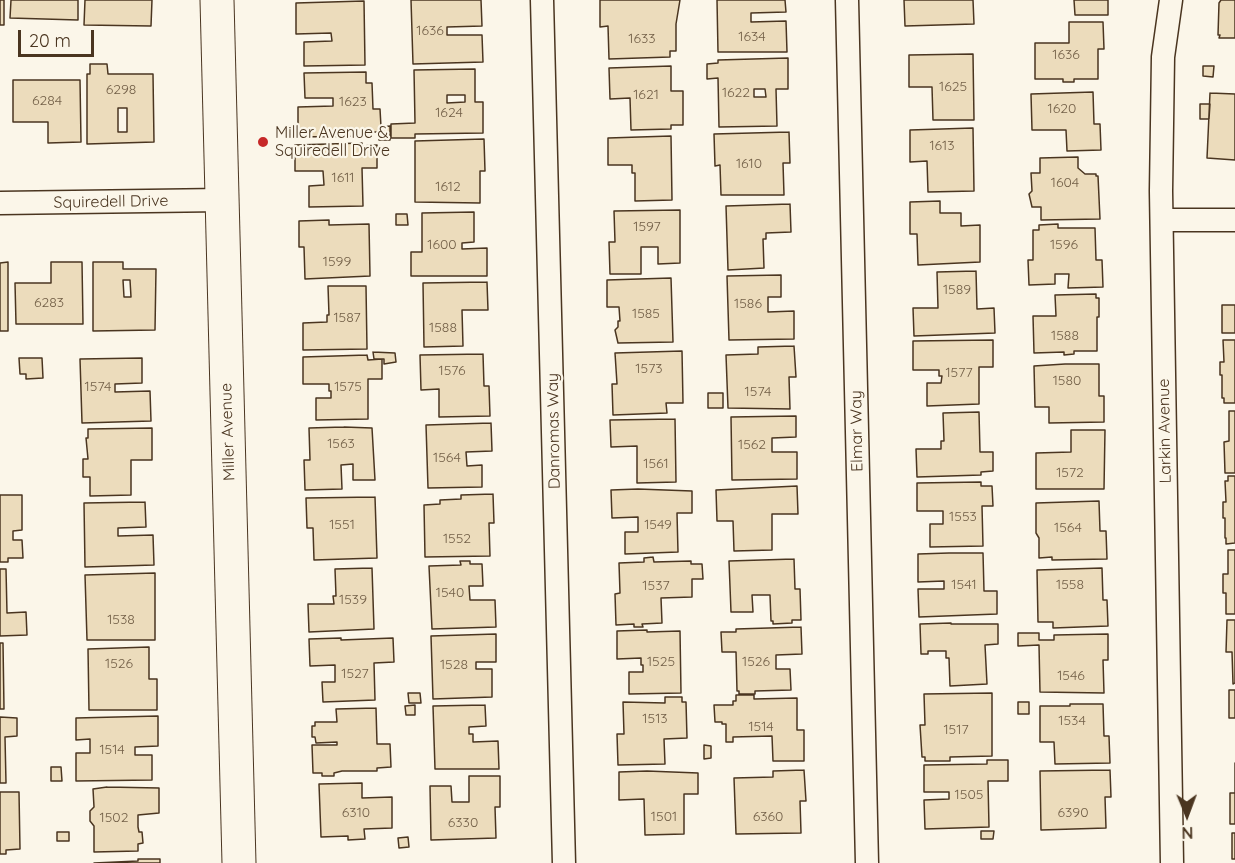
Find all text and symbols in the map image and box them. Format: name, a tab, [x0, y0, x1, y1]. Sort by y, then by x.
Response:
scale bar	[21, 18, 98, 56]
house number: 1636	[416, 23, 444, 39]
text: 20 m	[29, 29, 71, 52]
house number: 1634	[738, 29, 766, 45]
house number: 1633	[628, 31, 656, 47]
house number: 1636	[1052, 47, 1080, 63]
house number: 1625	[939, 79, 967, 95]
house number: 6298	[106, 82, 136, 98]
house number: 1622	[722, 85, 750, 101]
house number: 1621	[633, 87, 659, 103]
house number: 6284	[32, 93, 62, 109]
house number: 1623	[339, 94, 367, 110]
house number: 1620	[1048, 101, 1076, 117]
house number: 1624	[435, 105, 463, 121]
place label: Miller Avenue & Squiredell Drive	[275, 123, 390, 161]
marker: Miller Avenue & Squiredell Drive	[256, 135, 270, 149]
house number: 1613	[929, 138, 955, 154]
house number: 1610	[736, 156, 762, 172]
house number: 1611	[331, 170, 355, 186]
house number: 1604	[1051, 175, 1079, 191]
house number: 1612	[435, 179, 461, 195]
street label: Squiredell Drive	[53, 191, 169, 213]
house number: 1597	[633, 219, 661, 235]
house number: 1600	[427, 237, 457, 253]
house number: 1596	[1050, 237, 1078, 253]
house number: 1599	[323, 254, 351, 270]
house number: 1589	[943, 282, 971, 298]
house number: 6283	[34, 295, 64, 311]
house number: 1586	[734, 296, 762, 312]
house number: 1585	[632, 306, 660, 322]
house number: 1587	[333, 310, 361, 326]
house number: 1588	[429, 320, 457, 336]
house number: 1588	[1051, 328, 1079, 344]
house number: 1573	[635, 361, 663, 377]
house number: 1576	[438, 363, 466, 379]
house number: 1577	[945, 365, 973, 381]
street label: Danromas Way	[543, 373, 565, 489]
house number: 1580	[1053, 373, 1081, 389]
street label: Larkin Avenue	[1154, 378, 1176, 484]
house number: 1574	[85, 379, 111, 395]
house number: 1575	[334, 379, 362, 395]
street label: Miller Avenue	[217, 383, 239, 481]
house number: 1574	[745, 384, 771, 400]
street label: Elmar Way	[847, 390, 867, 472]
house number: 1563	[327, 436, 355, 452]
house number: 1562	[738, 437, 766, 453]
house number: 1564	[433, 450, 461, 466]
house number: 1561	[643, 456, 669, 472]
house number: 1572	[1056, 465, 1084, 481]
house number: 1553	[949, 509, 977, 525]
house number: 1551	[329, 517, 355, 533]
house number: 1549	[644, 517, 672, 533]
house number: 1564	[1054, 520, 1082, 536]
house number: 1552	[443, 531, 471, 547]
house number: 1541	[951, 577, 977, 593]
house number: 1558	[1056, 577, 1084, 593]
house number: 1537	[642, 578, 670, 594]
house number: 1540	[436, 585, 464, 601]
house number: 1539	[339, 592, 367, 608]
house number: 1538	[107, 612, 135, 628]
house number: 1525	[647, 654, 675, 670]
house number: 1526	[742, 654, 770, 670]
house number: 1526	[105, 656, 133, 672]
house number: 1528	[440, 657, 468, 673]
house number: 1527	[341, 666, 369, 682]
house number: 1546	[1057, 668, 1085, 684]
house number: 1513	[642, 711, 668, 727]
house number: 1534	[1058, 713, 1086, 729]
house number: 1514	[748, 719, 774, 735]
house number: 1517	[943, 722, 969, 738]
house number: 1514	[99, 742, 125, 758]
north arrow	[1157, 785, 1217, 845]
house number: 1505	[955, 787, 983, 803]
house number: 6310	[342, 805, 370, 821]
house number: 6390	[1057, 805, 1089, 821]
house number: 1501	[651, 809, 677, 825]
house number: 6360	[753, 809, 783, 825]
house number: 1502	[100, 810, 128, 826]
house number: 6330	[448, 815, 478, 831]
text: N	[1181, 823, 1193, 843]

